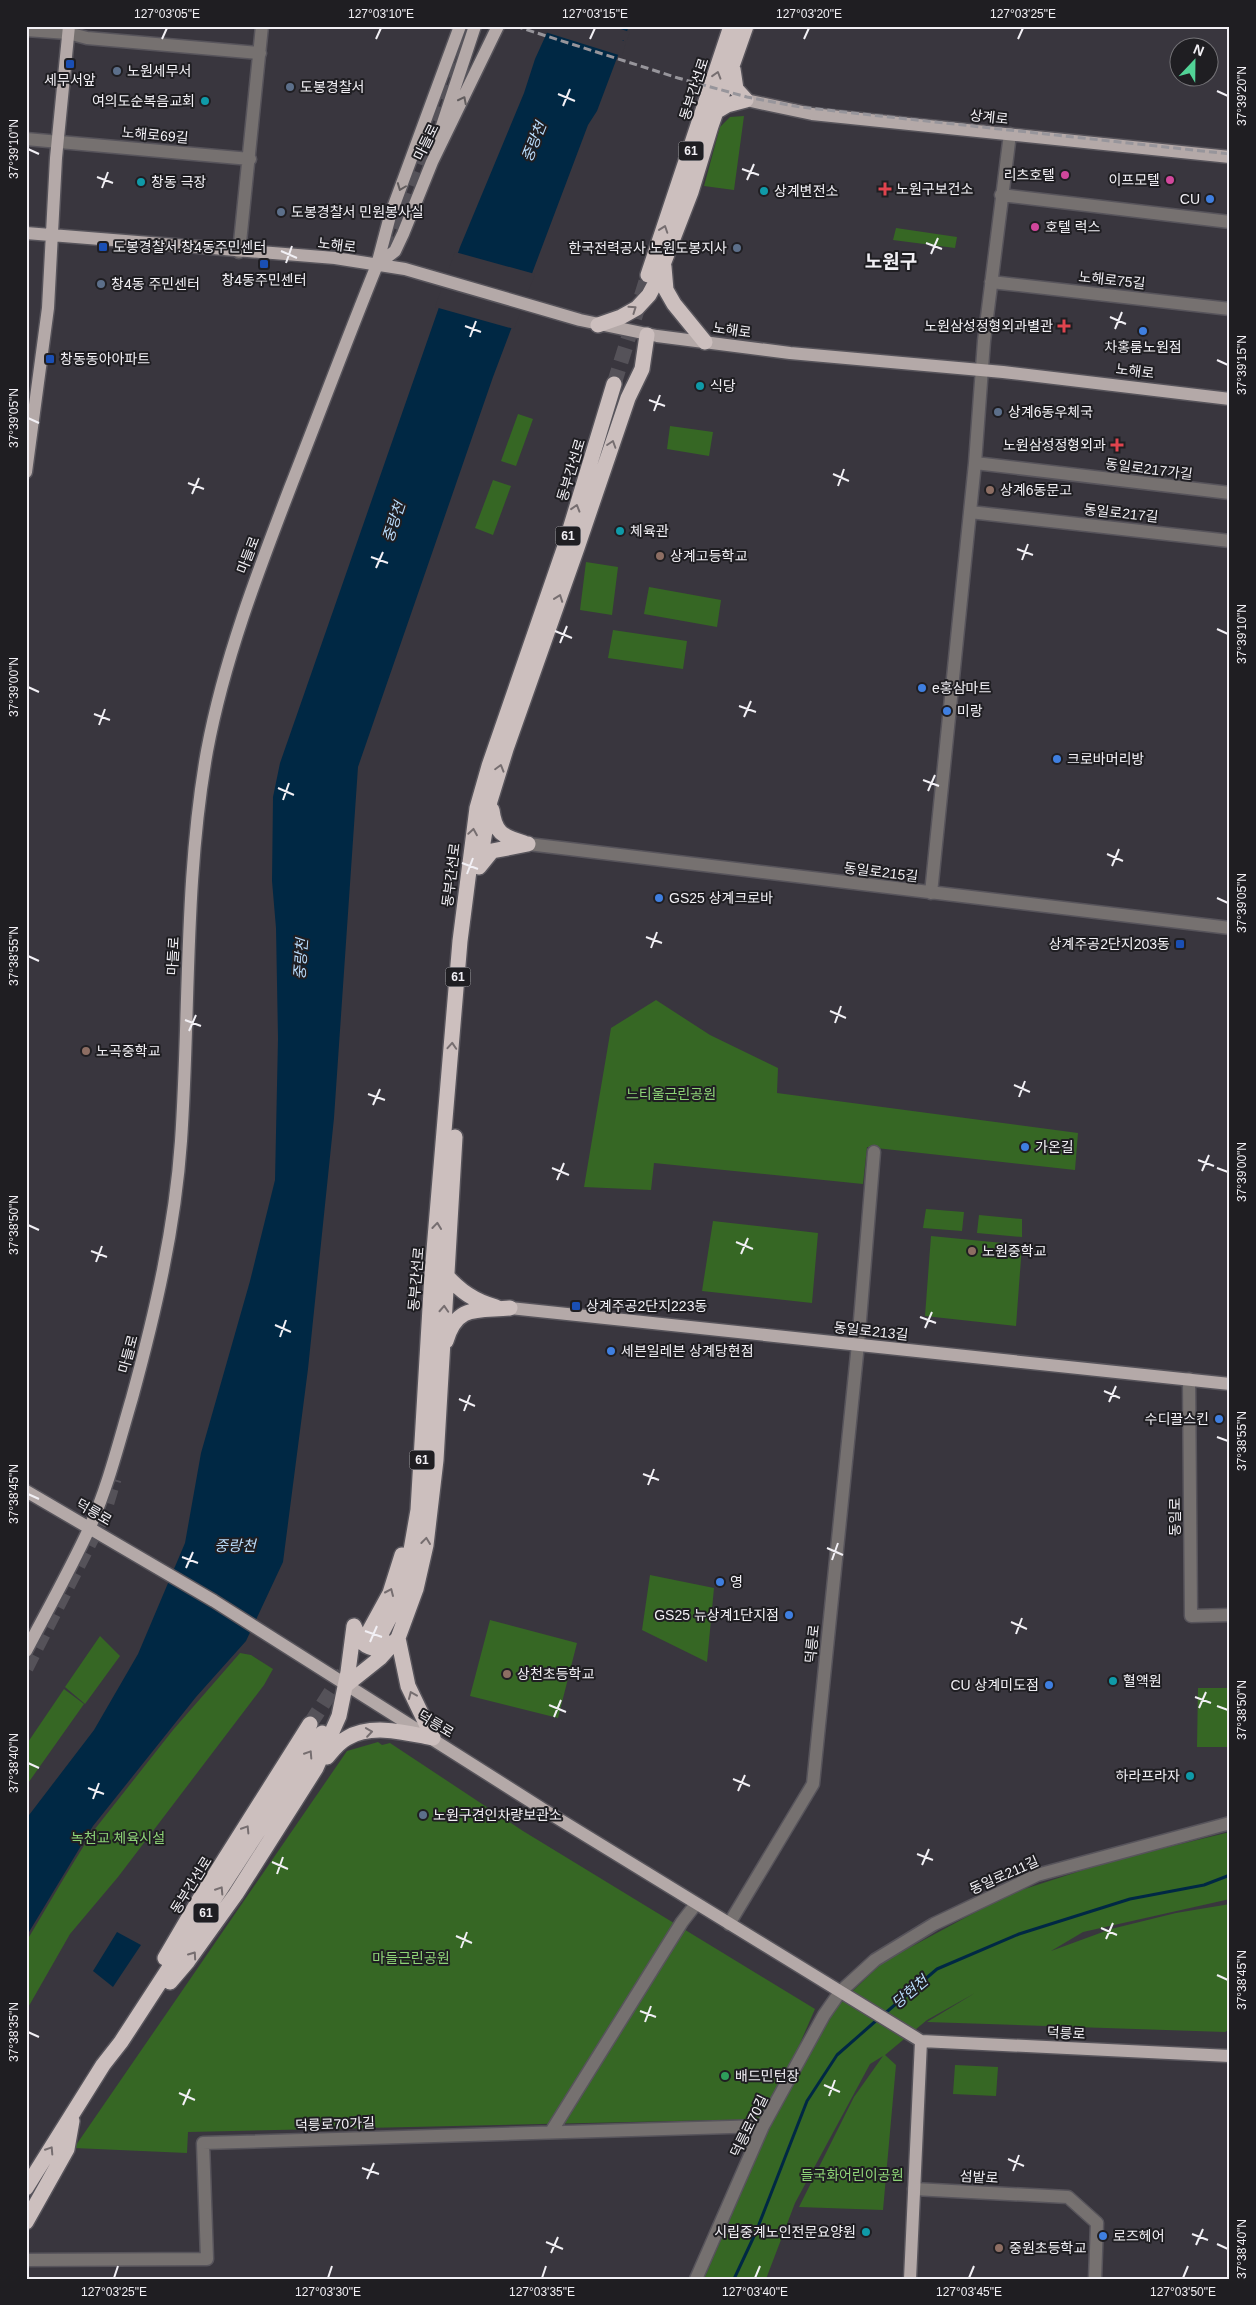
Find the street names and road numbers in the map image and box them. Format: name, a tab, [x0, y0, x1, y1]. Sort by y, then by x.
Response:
street label: 동부간선로	[676, 56, 712, 122]
street label: 상계로	[969, 107, 1009, 127]
street label: 마들로	[410, 121, 442, 163]
street label: 노해로69길	[121, 124, 189, 146]
road number: 61	[678, 142, 704, 160]
street label: 노해로	[317, 235, 357, 255]
street label: 노해로75길	[1078, 269, 1146, 291]
street label: 노해로	[712, 319, 752, 341]
street label: 노해로	[1115, 361, 1155, 381]
street label: 동부간선로	[554, 437, 588, 503]
street label: 동일로217가길	[1104, 456, 1194, 482]
street label: 동일로217길	[1083, 501, 1159, 525]
road number: 61	[556, 526, 580, 546]
street label: 마들로	[234, 534, 262, 576]
street label: 동부간선로	[439, 842, 463, 908]
street label: 동일로215길	[843, 859, 919, 885]
street label: 마들로	[164, 936, 182, 976]
road number: 61	[446, 968, 470, 986]
street label: 동부간선로	[405, 1246, 427, 1312]
street label: 동일로213길	[833, 1319, 909, 1343]
street label: 마들로	[115, 1333, 141, 1375]
road number: 61	[410, 1450, 434, 1470]
street label: 덕릉로	[73, 1495, 115, 1529]
street label: 동일로	[1167, 1498, 1183, 1536]
street label: 덕릉로	[802, 1624, 822, 1664]
street label: 덕릉로	[415, 1707, 457, 1741]
street label: 동부간선로	[167, 1853, 215, 1917]
street label: 동일로211길	[967, 1853, 1041, 1897]
road number: 61	[194, 1904, 218, 1922]
street label: 덕릉로	[1046, 2024, 1086, 2042]
street label: 덕릉로70길	[727, 2092, 771, 2160]
street label: 덕릉로70가길	[295, 2115, 375, 2133]
street label: 섬밭로	[959, 2168, 999, 2186]

